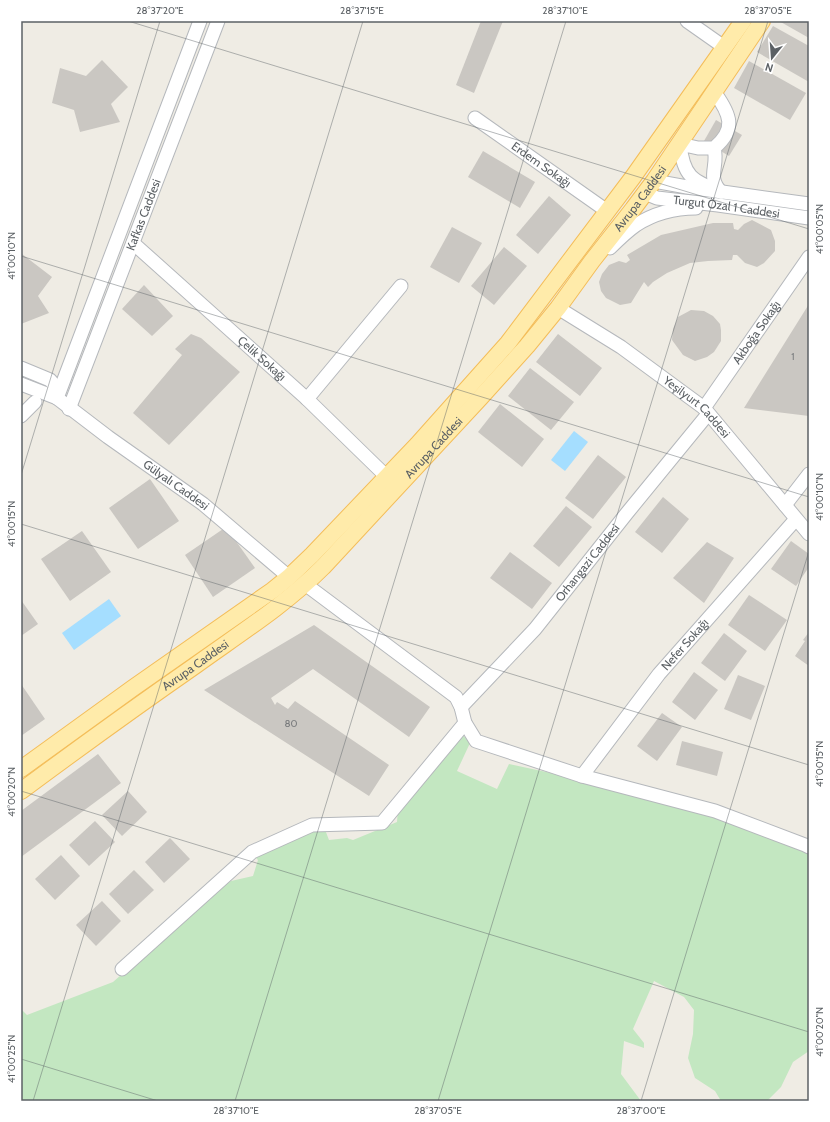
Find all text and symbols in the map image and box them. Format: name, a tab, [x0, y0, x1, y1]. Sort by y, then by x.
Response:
text: 28°37'20"E	[136, 4, 184, 17]
text: 28°37'15"E	[340, 4, 384, 17]
text: 28°37'10"E	[542, 4, 588, 17]
text: 28°37'05"E	[744, 4, 792, 17]
north arrow	[752, 38, 792, 78]
text: N	[763, 60, 775, 75]
street label: Erdem Sokağı	[509, 138, 574, 190]
street label: Avrupa Caddesi	[610, 163, 669, 234]
street label: Kafkas Caddesi	[123, 177, 164, 253]
street label: Turgut Özal 1 Caddesi	[672, 192, 781, 221]
text: 41°00'05"N	[813, 204, 826, 254]
text: 41°00'10"N	[5, 232, 18, 280]
street label: Akboğa Sokağı	[729, 298, 783, 367]
street label: Çelik Sokağı	[235, 332, 290, 384]
house number: 1	[791, 350, 795, 363]
street label: Yeşilyurt Caddesi	[660, 372, 734, 441]
street label: Avrupa Caddesi	[401, 414, 466, 481]
street label: Gülyalı Caddesi	[140, 456, 212, 513]
text: 41°00'10"N	[813, 473, 826, 521]
text: 41°00'15"N	[5, 501, 18, 547]
street label: Orhangazi Caddesi	[552, 521, 622, 604]
street label: Nefer Sokağı	[658, 615, 711, 673]
street label: Avrupa Caddesi	[159, 636, 231, 694]
house number: 80	[284, 717, 298, 730]
text: 41°00'15"N	[813, 741, 826, 787]
text: 41°00'20"N	[5, 767, 18, 817]
text: 41°00'20"N	[813, 1007, 826, 1057]
text: 41°00'25"N	[5, 1035, 18, 1083]
text: 28°37'10"E	[213, 1104, 259, 1117]
text: 28°37'05"E	[414, 1104, 462, 1117]
text: 28°37'00"E	[616, 1104, 666, 1117]

